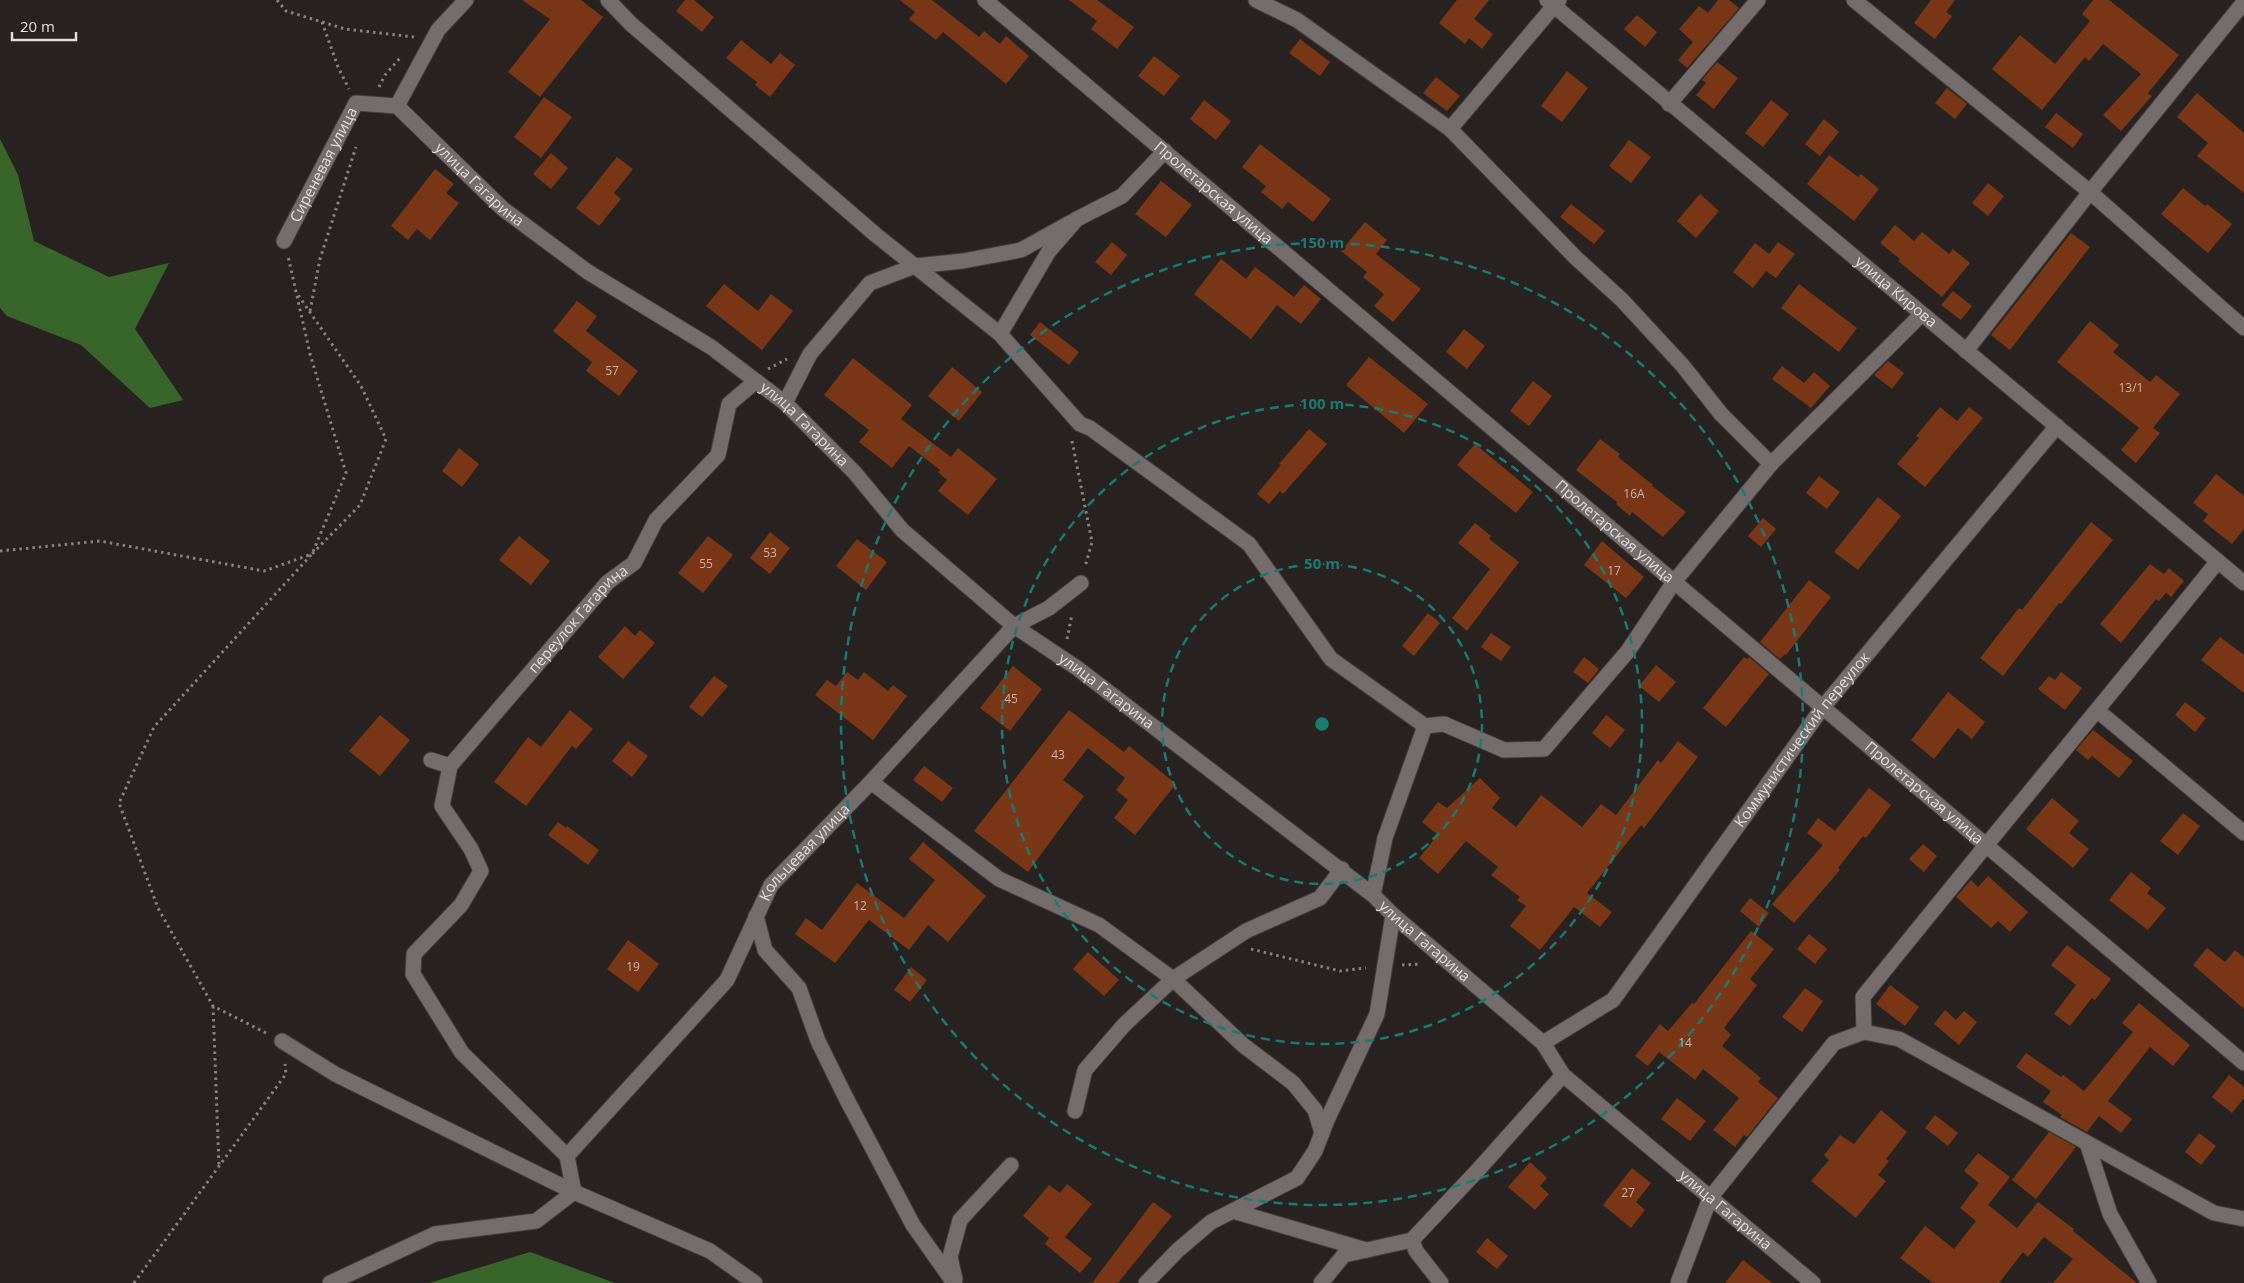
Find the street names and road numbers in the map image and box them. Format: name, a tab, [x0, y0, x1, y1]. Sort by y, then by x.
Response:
street label: Сиреневая улица	[285, 103, 361, 225]
street label: Пролетарская улица	[1150, 136, 1278, 248]
street label: улица Гагарина	[431, 138, 529, 230]
street label: улица Кирова	[1851, 251, 1942, 331]
street label: улица Гагарина	[757, 377, 854, 470]
street label: Пролетарская улица	[1552, 475, 1679, 587]
street label: переулок Гагарина	[523, 560, 631, 677]
street label: Коммунистический переулок	[1729, 647, 1874, 831]
street label: улица Гагарина	[1055, 648, 1159, 733]
street label: Пролетарская улица	[1861, 736, 1988, 848]
street label: Кольцевая улица	[754, 799, 854, 904]
street label: улица Гагарина	[1375, 896, 1475, 986]
street label: улица Гагарина	[1675, 1165, 1777, 1254]

